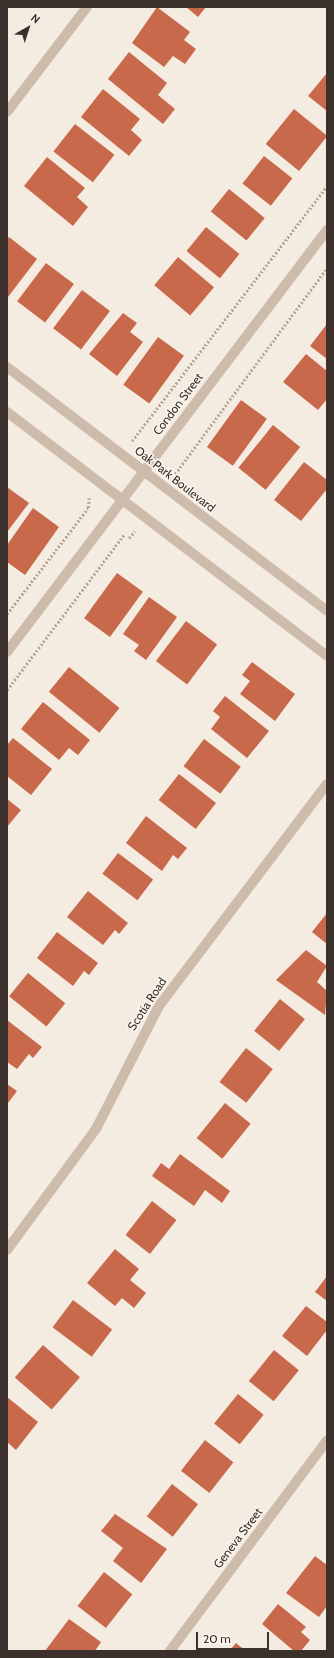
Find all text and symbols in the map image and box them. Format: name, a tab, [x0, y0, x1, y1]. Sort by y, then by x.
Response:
north arrow	[8, 8, 48, 48]
text: N	[28, 11, 43, 27]
street label: Condon Street	[150, 370, 206, 438]
street label: Oak Park Boulevard	[132, 443, 218, 515]
street label: Scotia Road	[125, 975, 169, 1033]
street label: Geneva Street	[211, 1505, 265, 1571]
scale bar	[198, 1624, 271, 1650]
text: 20 m	[203, 1631, 231, 1646]

